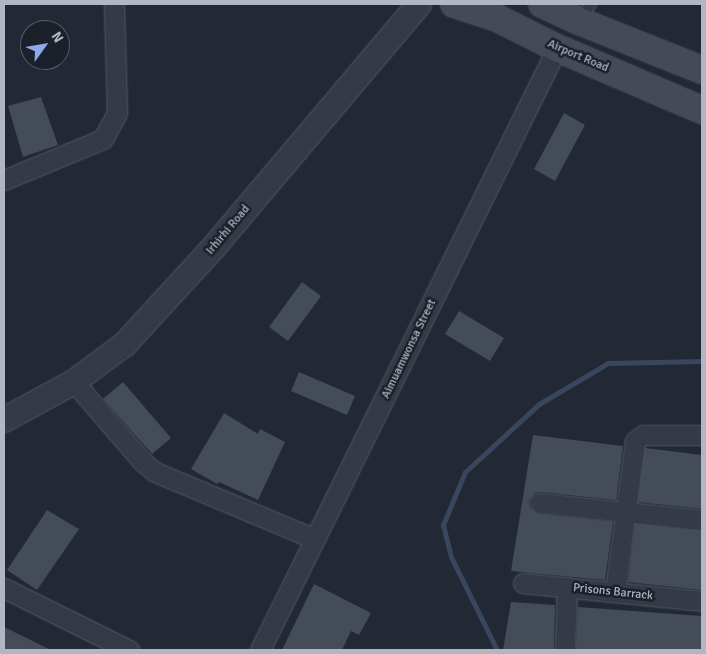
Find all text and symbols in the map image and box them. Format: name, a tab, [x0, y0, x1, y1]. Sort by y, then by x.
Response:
north arrow	[20, 20, 70, 70]
text: N	[48, 29, 67, 46]
street label: Airport Road	[545, 37, 611, 75]
street label: Irhirhi Road	[203, 202, 253, 258]
street label: Aimuamwonsa Street	[379, 297, 439, 401]
street label: Prisons Barrack	[572, 581, 654, 603]

